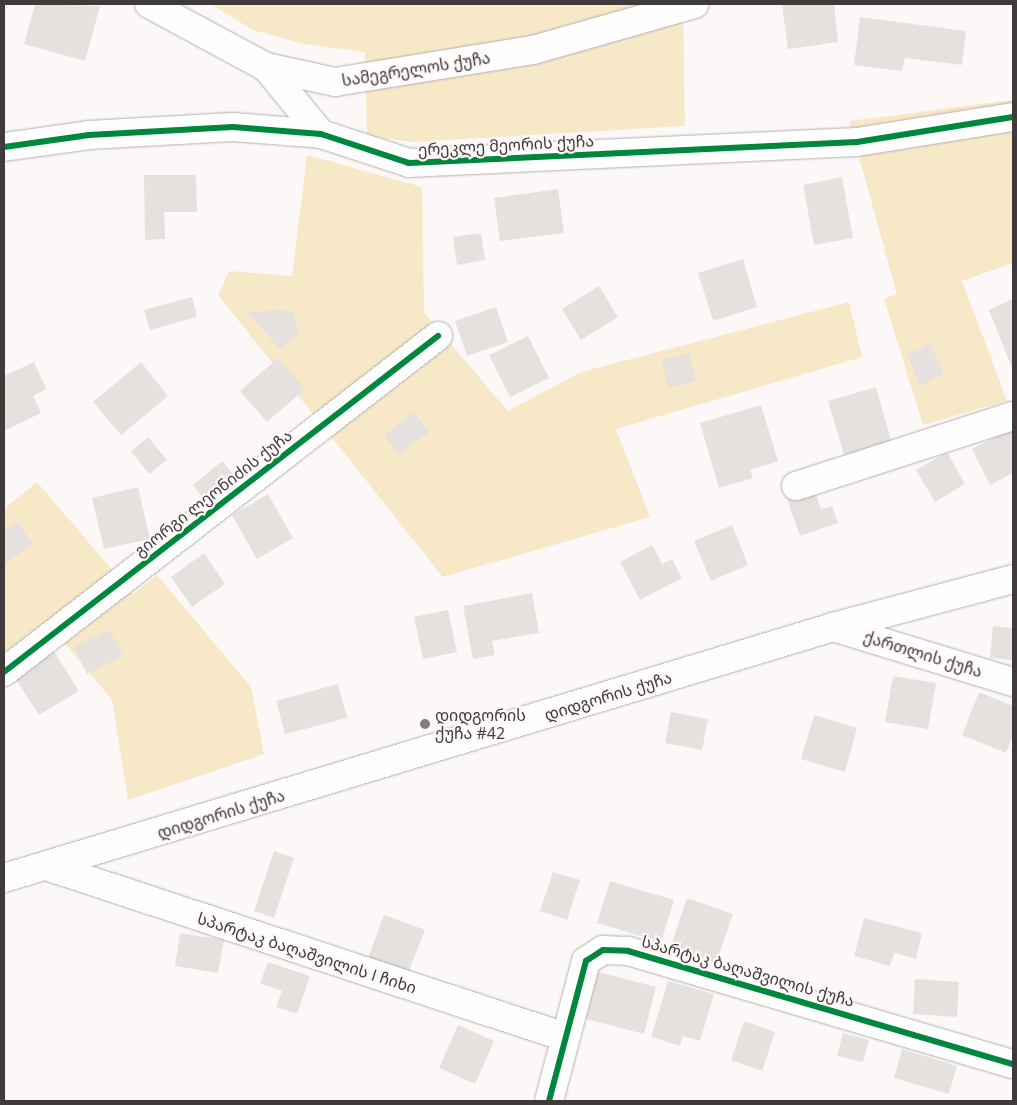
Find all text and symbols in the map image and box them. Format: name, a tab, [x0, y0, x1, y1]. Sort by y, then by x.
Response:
street label: სამეგრელოს ქუჩა	[340, 48, 492, 90]
street label: ერეკლე მეორის ქუჩა	[418, 131, 594, 159]
street label: გიორგი ლეონიძის ქუჩა	[130, 425, 296, 561]
street label: ქართლის ქუჩა	[861, 627, 985, 681]
street label: დიდგორის ქუჩა	[542, 667, 674, 725]
place label: დიდგორის ქუჩა #42	[435, 705, 526, 743]
marker: დიდგორის ქუჩა #42	[419, 718, 431, 730]
street label: დიდგორის ქუჩა	[155, 785, 287, 843]
street label: სპარტაკ ბაღაშვილის I ჩიხი	[195, 908, 419, 998]
street label: სპარტაკ ბაღაშვილის ქუჩა	[639, 931, 857, 1011]

